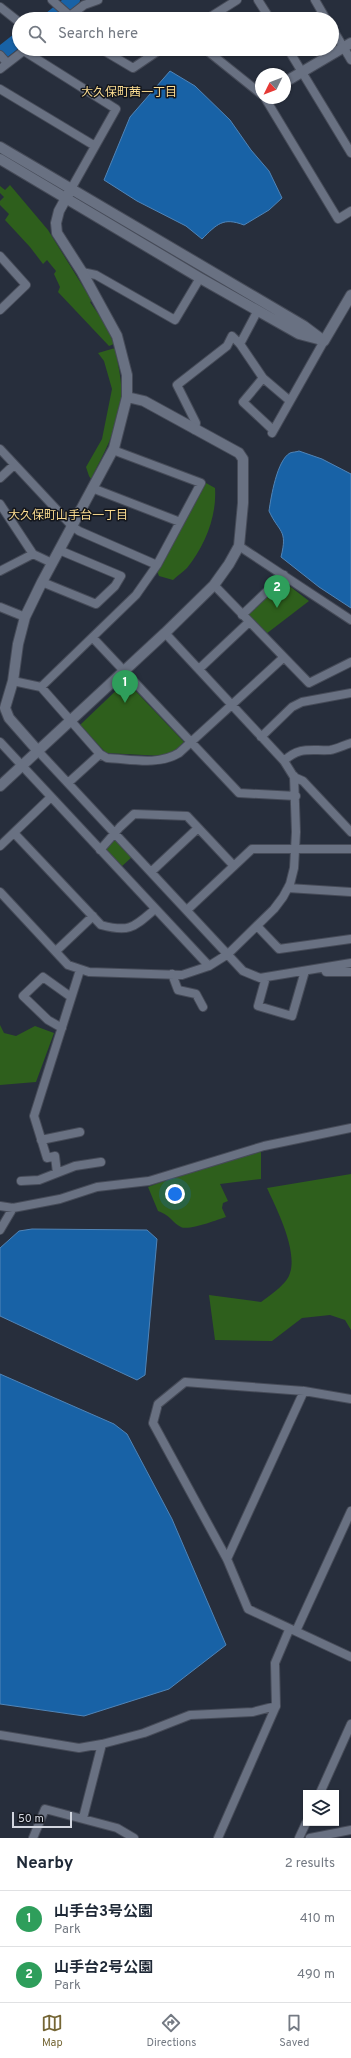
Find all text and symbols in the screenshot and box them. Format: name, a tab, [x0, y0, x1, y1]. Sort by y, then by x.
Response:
search box	[12, 12, 339, 56]
icon: search	[26, 23, 48, 45]
text: Search here	[58, 25, 138, 44]
north arrow	[255, 68, 291, 104]
district label: 大久保町茜一丁目	[81, 85, 177, 101]
district label: 大久保町山手台一丁目	[8, 508, 128, 524]
pin: 2	[264, 575, 290, 608]
pin: 1	[112, 670, 138, 703]
your location	[165, 1184, 185, 1204]
map controls	[303, 1790, 339, 1826]
button: layers	[303, 1790, 339, 1826]
scale bar	[12, 1810, 72, 1829]
text: 50 m	[18, 1812, 44, 1826]
text: Nearby	[16, 1853, 73, 1875]
text: 2 results	[285, 1856, 335, 1872]
text: 山手台3号公園	[54, 1903, 153, 1922]
text: 1	[26, 1911, 32, 1927]
text: 410 m	[300, 1911, 335, 1927]
text: Park	[54, 1922, 81, 1938]
text: 山手台2号公園	[54, 1959, 153, 1978]
text: 2	[25, 1967, 33, 1983]
text: 490 m	[297, 1967, 335, 1983]
text: Park	[54, 1978, 81, 1994]
tab: Map	[41, 2012, 63, 2050]
tab: Directions	[146, 2012, 196, 2050]
tab: Saved	[279, 2012, 310, 2050]

